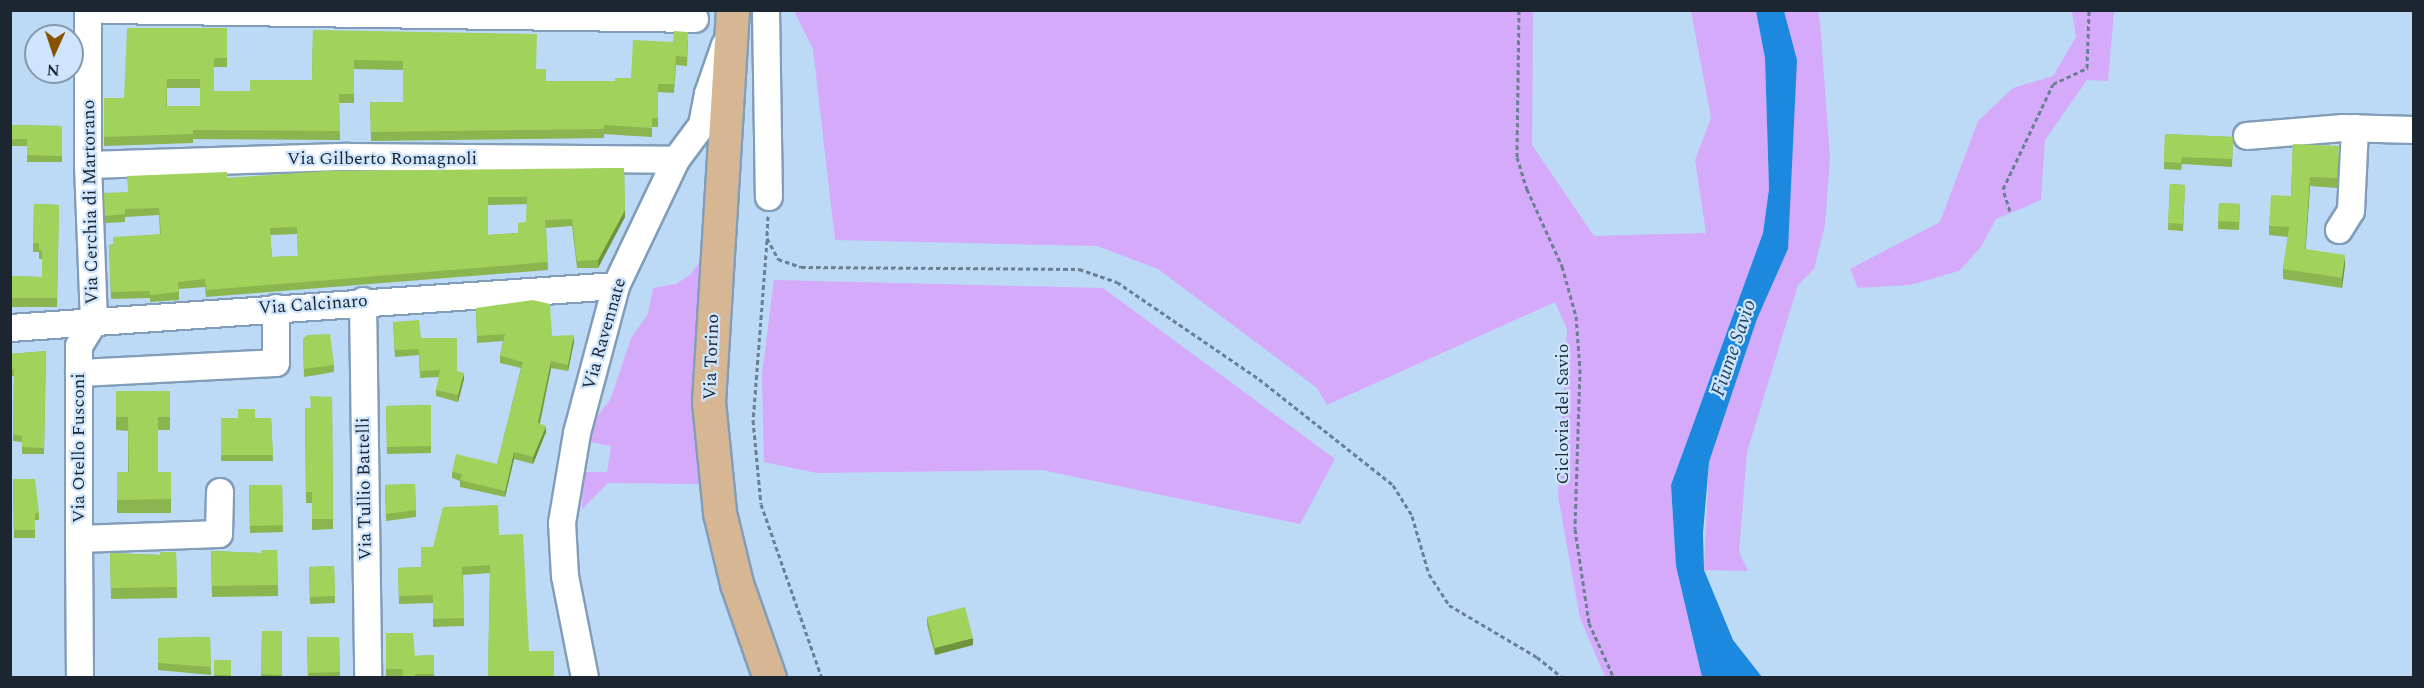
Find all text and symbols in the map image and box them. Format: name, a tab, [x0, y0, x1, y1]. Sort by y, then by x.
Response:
north arrow	[24, 24, 84, 84]
text: N	[46, 58, 60, 82]
street label: Via Cerchia di Martorano	[78, 99, 104, 305]
street label: Via Gilberto Romagnoli	[287, 148, 477, 170]
street label: Via Ravennate	[579, 276, 631, 392]
street label: Via Calcinaro	[258, 290, 368, 320]
water label: Fiume Savio	[1706, 296, 1762, 400]
street label: Via Torino	[700, 314, 724, 400]
street label: Ciclovia del Savio	[1552, 343, 1574, 485]
street label: Via Otello Fusconi	[68, 373, 90, 523]
street label: Via Tullio Battelli	[353, 417, 377, 561]

